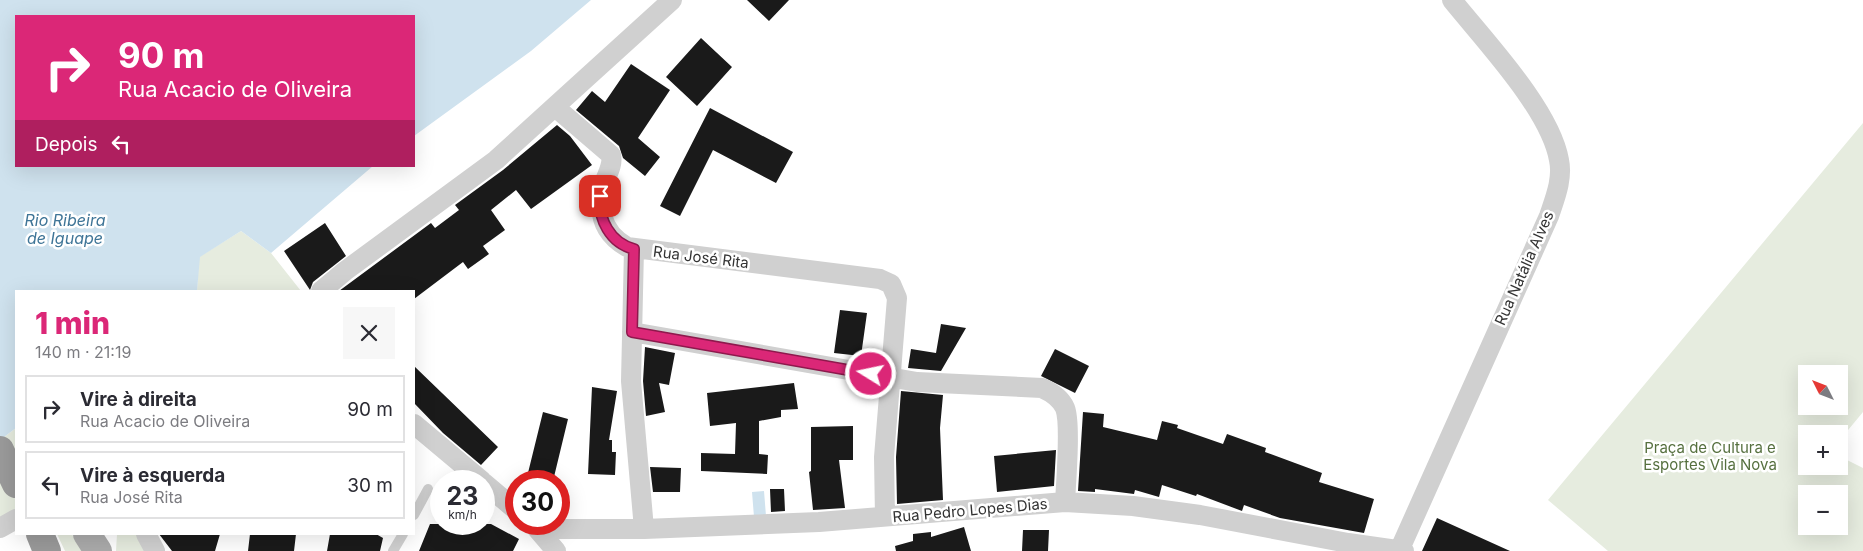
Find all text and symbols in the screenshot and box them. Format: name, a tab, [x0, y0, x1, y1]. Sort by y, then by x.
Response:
text: 90 m	[118, 34, 205, 76]
icon: right	[35, 35, 100, 100]
text: Rua Acacio de Oliveira	[118, 76, 352, 102]
icon: left	[107, 130, 135, 158]
text: Depois	[35, 133, 97, 156]
pin	[579, 175, 621, 217]
icon: arrive	[586, 182, 614, 210]
street label: Rua Natália Alves	[1490, 208, 1558, 328]
water label: Rio Ribeira de Iguape	[25, 210, 106, 248]
street label: Rua José Rita	[652, 242, 750, 272]
text: 1 min	[35, 305, 110, 341]
button: close	[343, 307, 395, 359]
text: 140 m · 21:19	[35, 342, 131, 362]
position arrow	[844, 347, 896, 399]
north arrow	[1798, 365, 1848, 415]
map controls	[1798, 365, 1848, 535]
text: Vire à direita	[80, 388, 197, 411]
icon: right	[37, 395, 65, 423]
text: 90 m	[347, 398, 393, 421]
text: Rua Acacio de Oliveira	[80, 411, 250, 431]
button: +	[1798, 425, 1848, 475]
park label: Praça de Cultura e Esportes Vila Nova	[1643, 438, 1777, 474]
text: Vire à esquerda	[80, 464, 225, 487]
speed limit sign: 30	[505, 470, 570, 535]
icon: left	[37, 471, 65, 499]
text: 30 m	[347, 474, 393, 497]
text: 23	[447, 481, 478, 511]
button: −	[1798, 485, 1848, 535]
text: Rua José Rita	[80, 487, 183, 507]
street label: Rua Pedro Lopes Dias	[892, 494, 1048, 526]
text: km/h	[448, 507, 477, 522]

